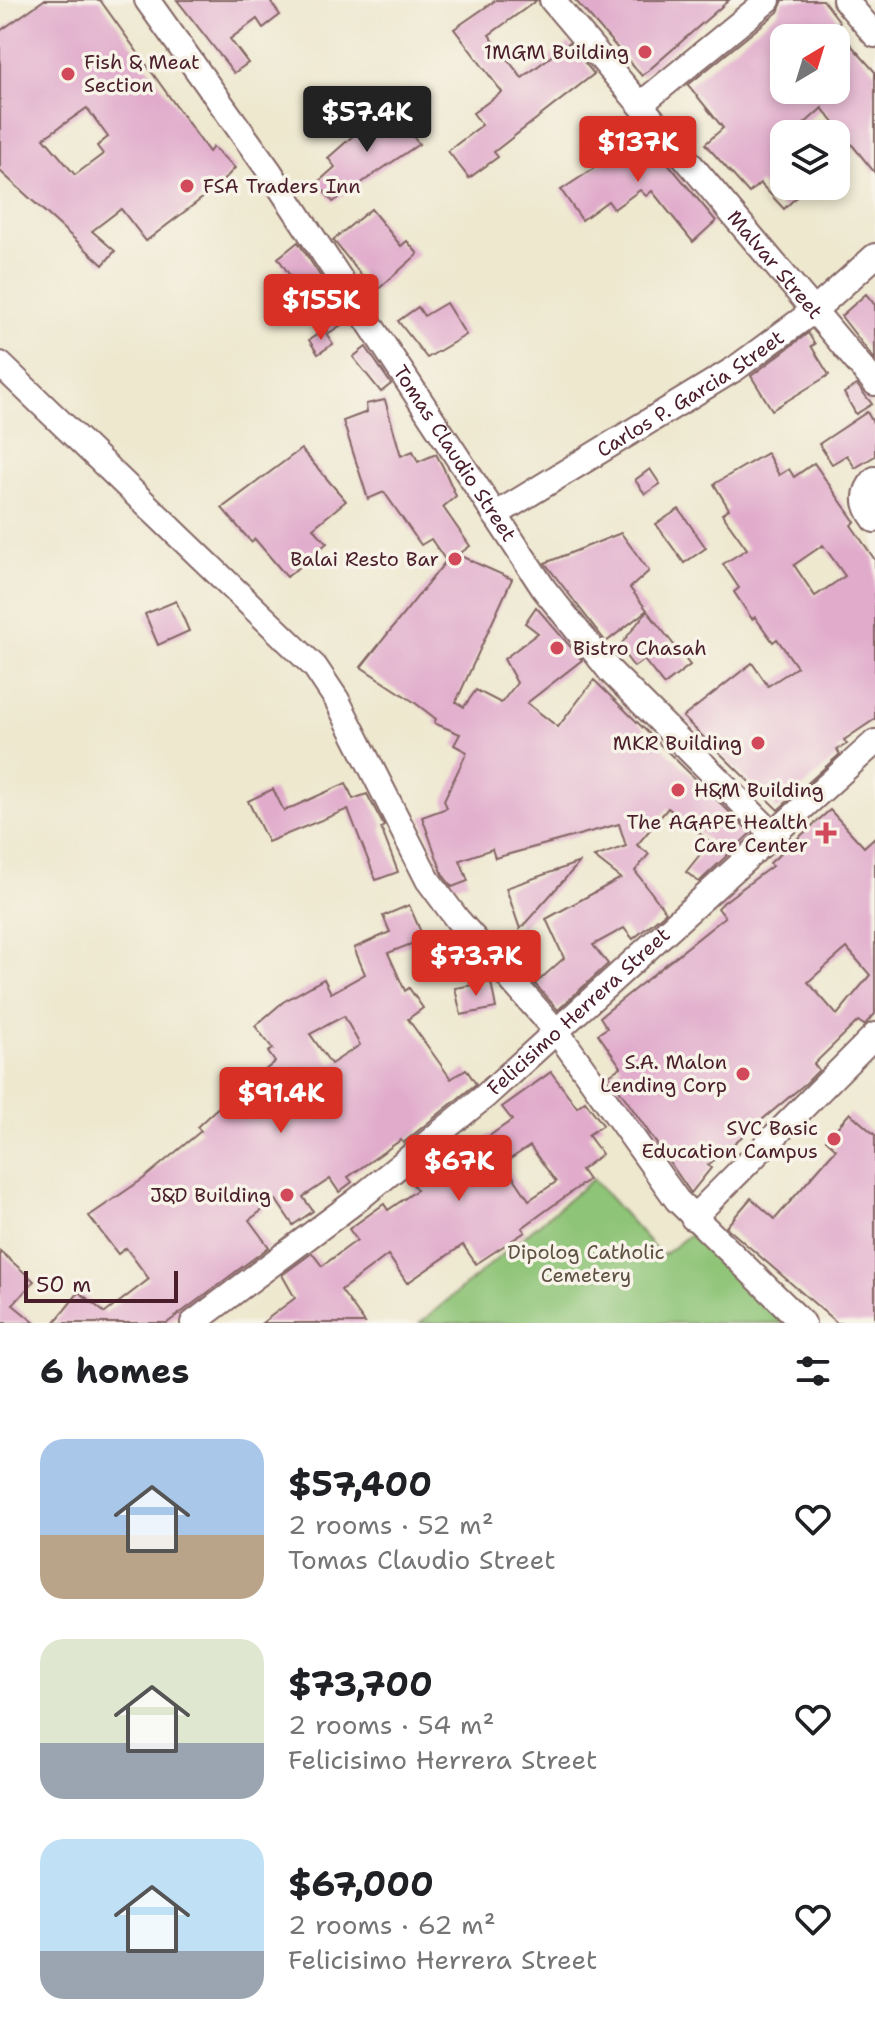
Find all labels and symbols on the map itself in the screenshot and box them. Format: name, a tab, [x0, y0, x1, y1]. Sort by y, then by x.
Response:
north arrow	[770, 24, 850, 104]
place label: 1MGM Building	[484, 39, 629, 65]
marker: 1MGM Building	[636, 43, 654, 61]
place label: Fish & Meat Section	[84, 49, 200, 98]
marker: Fish & Meat Section	[59, 65, 77, 83]
pin: $57.4K	[302, 86, 432, 154]
pin: $137K	[582, 116, 694, 184]
place label: FSA Traders Inn	[203, 173, 360, 199]
marker: FSA Traders Inn	[178, 177, 196, 195]
street label: Malvar Street	[722, 205, 828, 324]
pin: $155K	[265, 274, 377, 342]
street label: Carlos P. Garcia Street	[592, 324, 789, 463]
street label: Tomas Claudio Street	[387, 360, 522, 546]
place label: Balai Resto Bar	[290, 546, 439, 572]
marker: Balai Resto Bar	[446, 550, 464, 568]
place label: Bistro Chasah	[573, 635, 707, 661]
marker: Bistro Chasah	[548, 639, 566, 657]
place label: MKR Building	[613, 730, 742, 756]
marker: MKR Building	[749, 734, 767, 752]
place label: H&M Building	[694, 777, 824, 803]
marker: H&M Building	[669, 781, 687, 799]
place label: The AGAPE Health Care Center	[627, 809, 808, 858]
marker: The AGAPE Health Care Center	[815, 822, 837, 844]
street label: Felicisimo Herrera Street	[481, 922, 675, 1101]
pin: $73.7K	[411, 930, 541, 998]
place label: S.A. Malon Lending Corp	[600, 1049, 727, 1098]
marker: S.A. Malon Lending Corp	[734, 1065, 752, 1083]
pin: $91.4K	[216, 1067, 346, 1135]
place label: SVC Basic Education Campus	[642, 1115, 818, 1164]
marker: SVC Basic Education Campus	[825, 1130, 843, 1148]
pin: $67K	[412, 1135, 506, 1203]
place label: J&D Building	[150, 1182, 271, 1208]
marker: J&D Building	[278, 1186, 296, 1204]
park label: Dipolog Catholic Cemetery	[507, 1239, 665, 1288]
scale bar	[24, 1267, 178, 1303]

